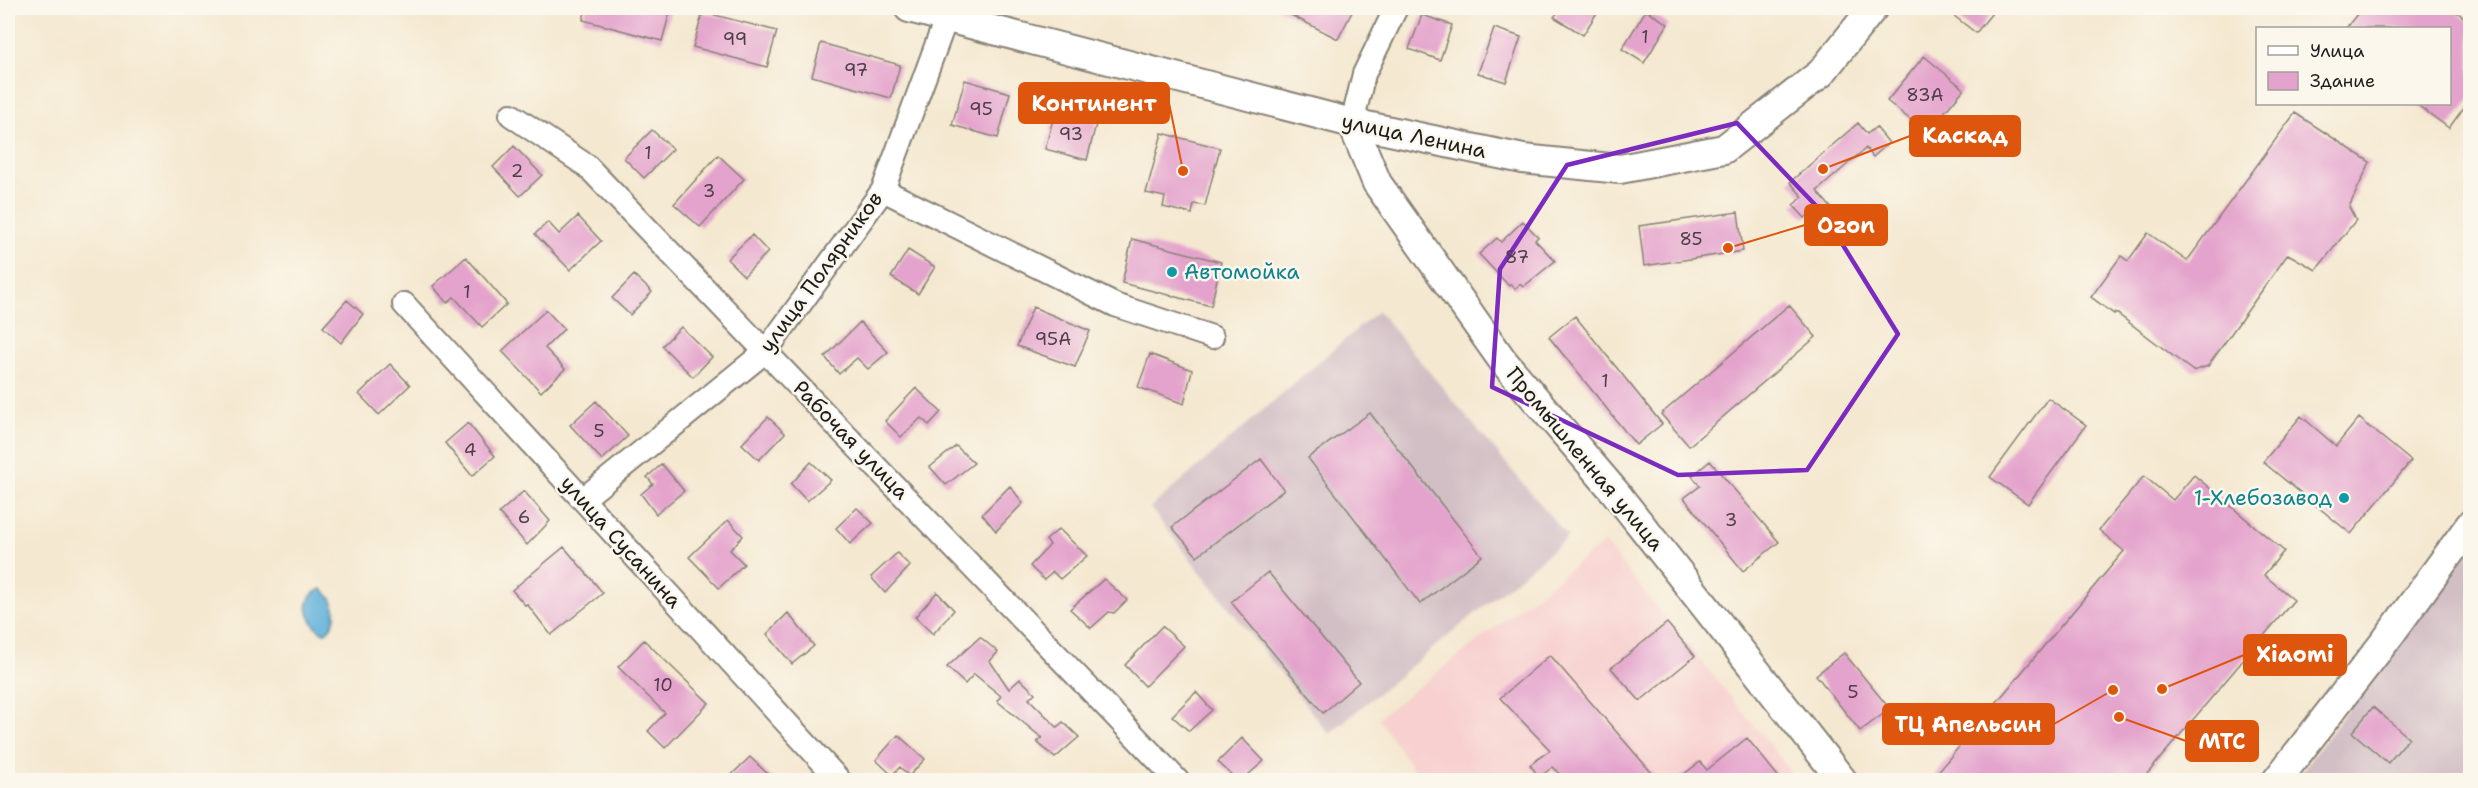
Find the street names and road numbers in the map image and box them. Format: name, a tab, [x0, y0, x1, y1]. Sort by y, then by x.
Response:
street label: улица Ленина	[1339, 107, 1489, 165]
street label: улица Полярников	[753, 186, 889, 358]
street label: Промышленная улица	[1500, 361, 1670, 557]
street label: Рабочая улица	[787, 374, 915, 506]
street label: улица Сусанина	[554, 470, 688, 614]

